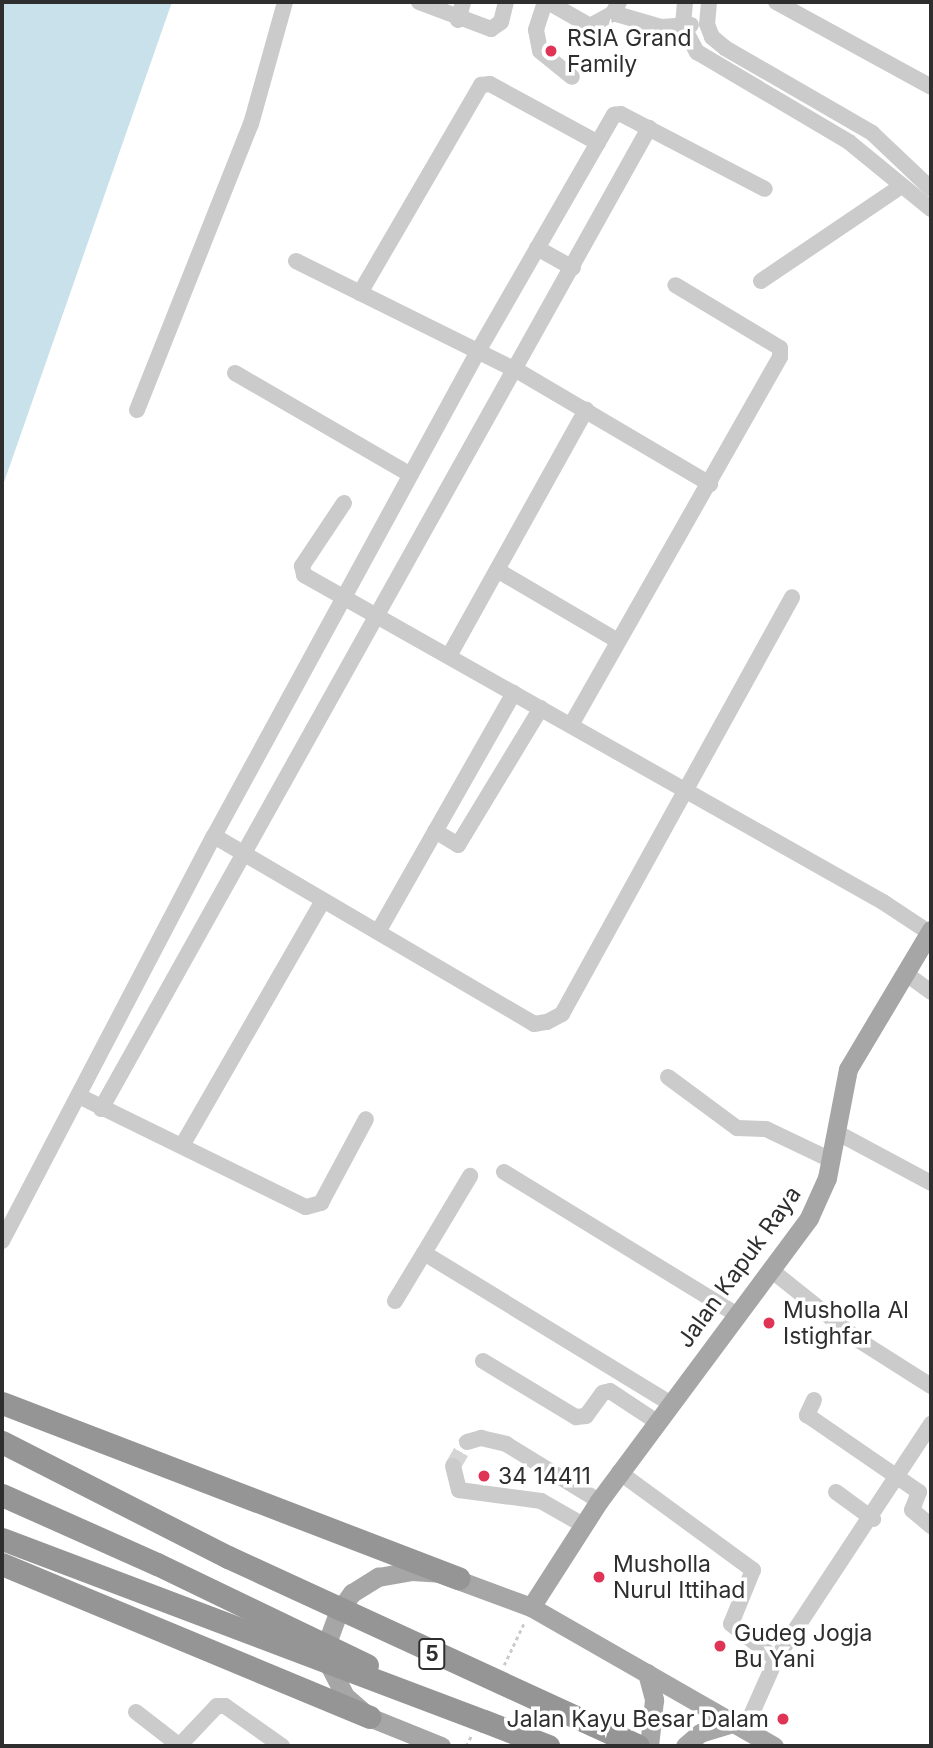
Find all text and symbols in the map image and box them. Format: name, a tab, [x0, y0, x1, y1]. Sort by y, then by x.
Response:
place label: RSIA Grand Family	[567, 24, 691, 78]
marker: RSIA Grand Family	[541, 41, 561, 61]
street label: Jalan Kapuk Raya	[671, 1181, 807, 1353]
place label: Musholla Al Istighfar	[783, 1296, 909, 1350]
marker: Musholla Al Istighfar	[761, 1315, 777, 1331]
place label: 34 14411	[498, 1462, 591, 1490]
marker: 34 14411	[476, 1468, 492, 1484]
place label: Musholla Nurul Ittihad	[613, 1550, 745, 1604]
marker: Musholla Nurul Ittihad	[591, 1569, 607, 1585]
place label: Gudeg Jogja Bu Yani	[734, 1619, 872, 1673]
road number: 5	[418, 1636, 446, 1672]
marker: Gudeg Jogja Bu Yani	[712, 1638, 728, 1654]
place label: Jalan Kayu Besar Dalam	[507, 1705, 769, 1733]
marker: Jalan Kayu Besar Dalam	[775, 1711, 791, 1727]

